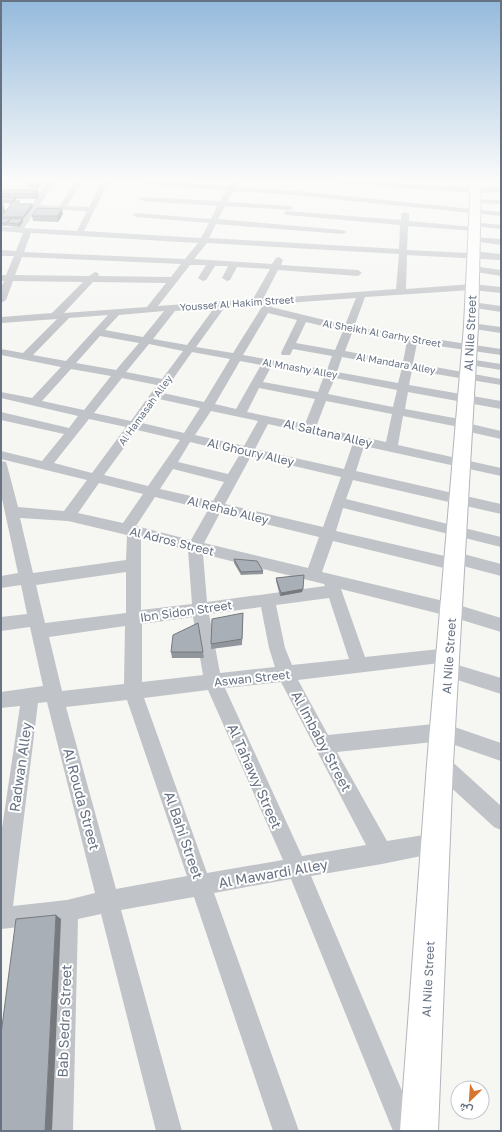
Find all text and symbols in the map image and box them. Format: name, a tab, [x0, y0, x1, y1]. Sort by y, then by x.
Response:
street label: Youssef Al Hakim Street	[179, 293, 295, 313]
street label: Al Nile Street	[461, 294, 479, 371]
street label: Al Sheikh Al Garhy Street	[322, 317, 442, 349]
street label: Al Mandara Alley	[355, 350, 437, 376]
street label: Al Mnashy Alley	[262, 355, 339, 381]
street label: Al Hamasah Alley	[116, 372, 175, 447]
street label: Al Saltana Alley	[282, 416, 374, 451]
street label: Al Ghoury Alley	[206, 435, 296, 469]
street label: Al Rehab Alley	[186, 493, 270, 527]
street label: Al Adros Street	[128, 523, 216, 559]
street label: Ibn Sidon Street	[139, 597, 233, 625]
street label: Al Nile Street	[439, 617, 459, 695]
street label: Aswan Street	[213, 667, 291, 689]
street label: Al Imbaby Street	[288, 688, 356, 794]
street label: Radwan Alley	[5, 721, 35, 813]
street label: Al Tahawy Street	[224, 721, 286, 831]
street label: Al Rouda Street	[60, 746, 104, 852]
street label: Al Bahi Street	[161, 789, 207, 881]
street label: Al Mawardi Alley	[217, 855, 329, 891]
street label: Al Nile Street	[419, 940, 437, 1017]
street label: Bab Sedra Street	[54, 964, 74, 1078]
north arrow	[450, 1080, 490, 1120]
text: ش	[457, 1100, 475, 1118]

